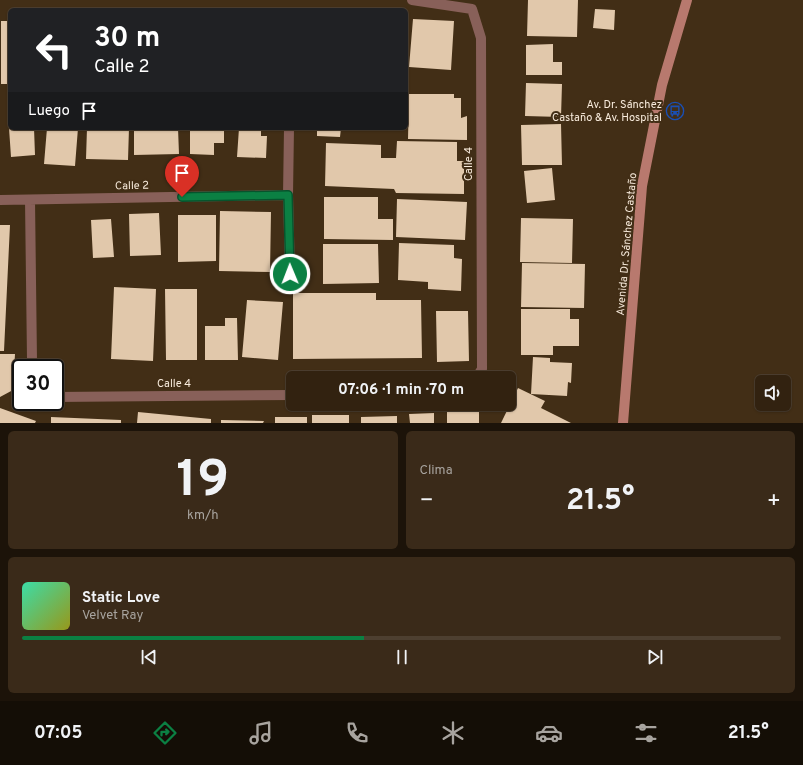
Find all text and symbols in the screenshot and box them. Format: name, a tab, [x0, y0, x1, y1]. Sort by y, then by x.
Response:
text: 30 m	[94, 21, 160, 57]
icon: left	[28, 24, 80, 76]
text: Calle 2	[94, 56, 149, 79]
place label: Av. Dr. Sánchez Castaño & Av. Hospital	[552, 98, 662, 125]
icon: arrive	[78, 100, 100, 122]
bus stop icon: Av. Dr. Sánchez Castaño & Av. Hospital	[665, 101, 685, 121]
text: Luego	[28, 102, 70, 121]
street label: Calle 4	[462, 147, 476, 181]
pin	[165, 156, 199, 197]
icon: arrive	[171, 162, 193, 184]
street label: Avenida Dr. Sánchez Castaño	[614, 172, 640, 316]
street label: Calle 2	[115, 179, 149, 193]
position arrow	[269, 253, 311, 295]
speed limit sign: 30	[12, 359, 64, 411]
map controls	[755, 375, 791, 411]
button: sound	[755, 375, 791, 411]
street label: Calle 4	[157, 377, 191, 391]
text: 07:06 · 1 min · 70 m	[338, 381, 464, 400]
text: 19	[176, 449, 229, 515]
text: Clima	[420, 463, 453, 479]
text: 21.5°	[566, 483, 635, 520]
text: −	[420, 488, 434, 515]
text: +	[767, 488, 781, 515]
text: km/h	[187, 508, 219, 524]
text: Static Love	[82, 589, 160, 608]
text: Velvet Ray	[82, 608, 143, 624]
icon: previous	[138, 646, 160, 668]
icon: pause	[391, 646, 413, 668]
icon: next	[644, 646, 666, 668]
icon: directions	[151, 719, 179, 747]
icon: music	[247, 719, 275, 747]
icon: phone	[343, 719, 371, 747]
icon: climate	[439, 719, 467, 747]
icon: car	[535, 719, 563, 747]
icon: filters	[632, 719, 660, 747]
text: 07:05	[34, 722, 82, 745]
text: 21.5°	[728, 722, 769, 745]

